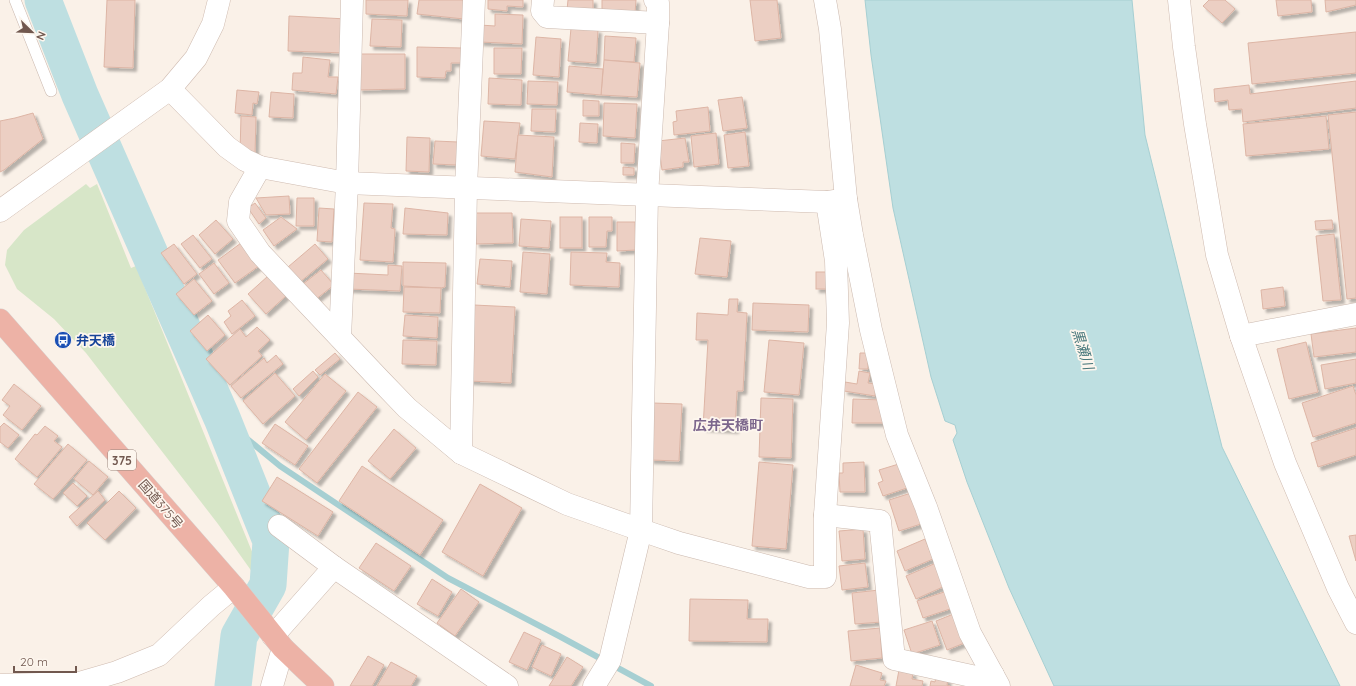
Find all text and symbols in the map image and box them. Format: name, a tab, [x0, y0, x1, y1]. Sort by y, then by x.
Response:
north arrow	[12, 12, 52, 52]
text: N	[33, 29, 49, 42]
water label: 黒瀬川	[1068, 326, 1098, 374]
bus stop icon: 弁天橋	[53, 330, 73, 350]
place label: 弁天橋	[76, 332, 115, 348]
district label: 広弁天橋町	[693, 416, 763, 434]
road number: 375	[108, 450, 136, 470]
street label: 国道375号	[135, 476, 187, 532]
scale bar	[14, 648, 76, 674]
text: 20 m	[20, 654, 48, 669]

